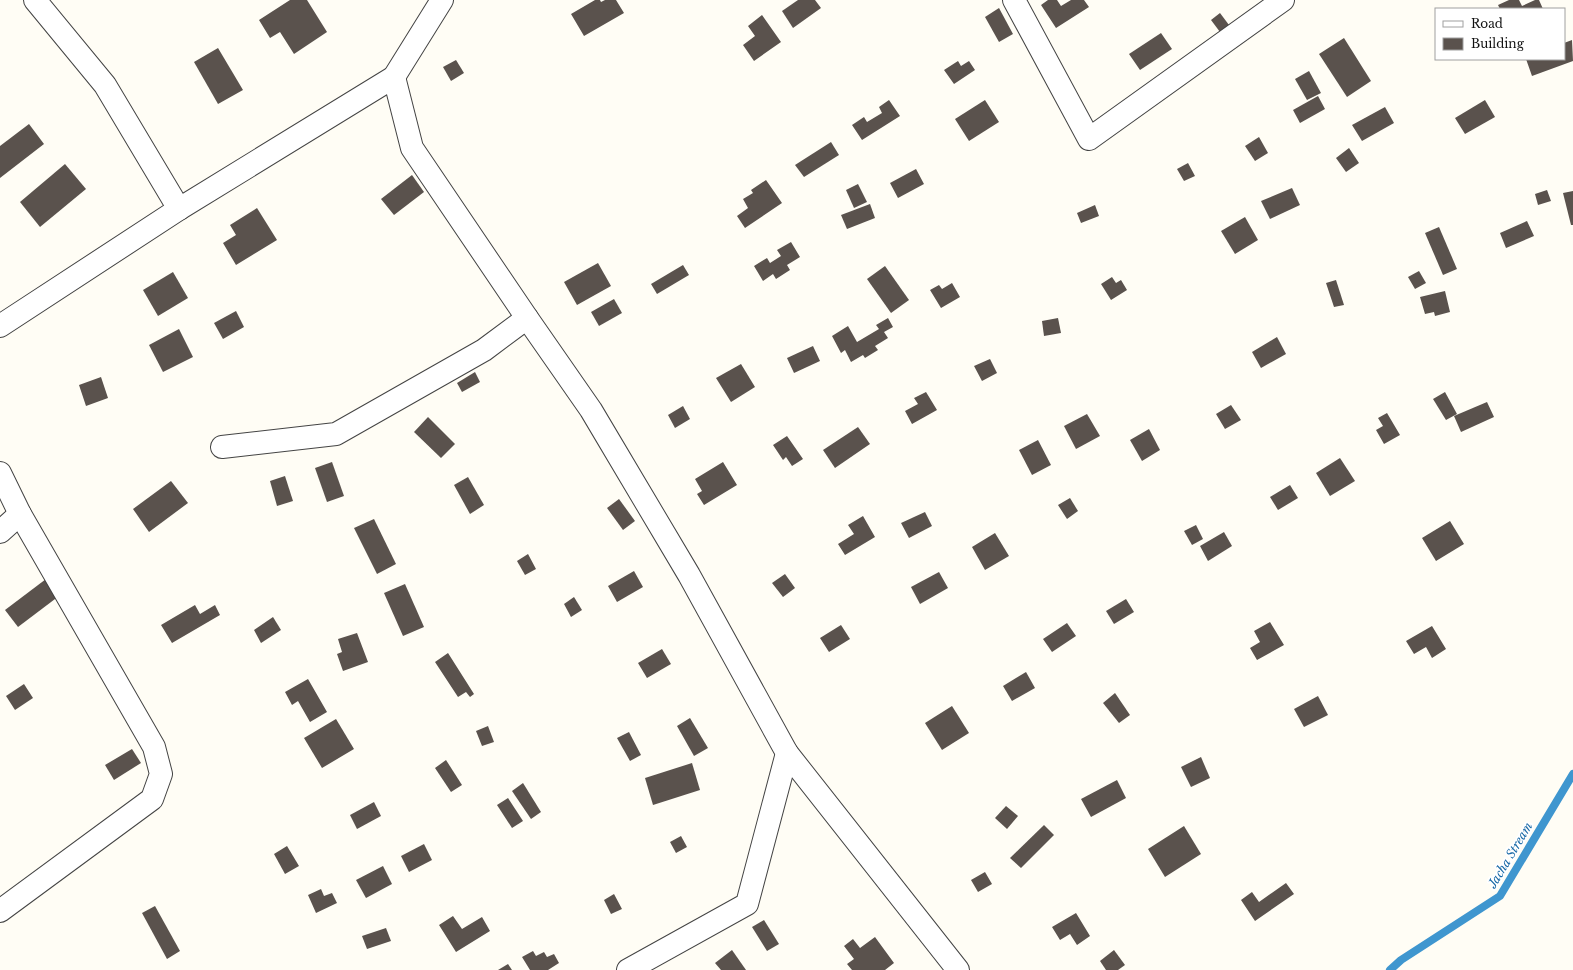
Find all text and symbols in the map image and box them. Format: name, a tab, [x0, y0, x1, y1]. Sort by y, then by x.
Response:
legend	[1435, 8, 1565, 60]
text: Road	[1471, 16, 1503, 31]
text: Building	[1471, 36, 1525, 51]
water label: Jacha Stream	[1484, 819, 1536, 892]

